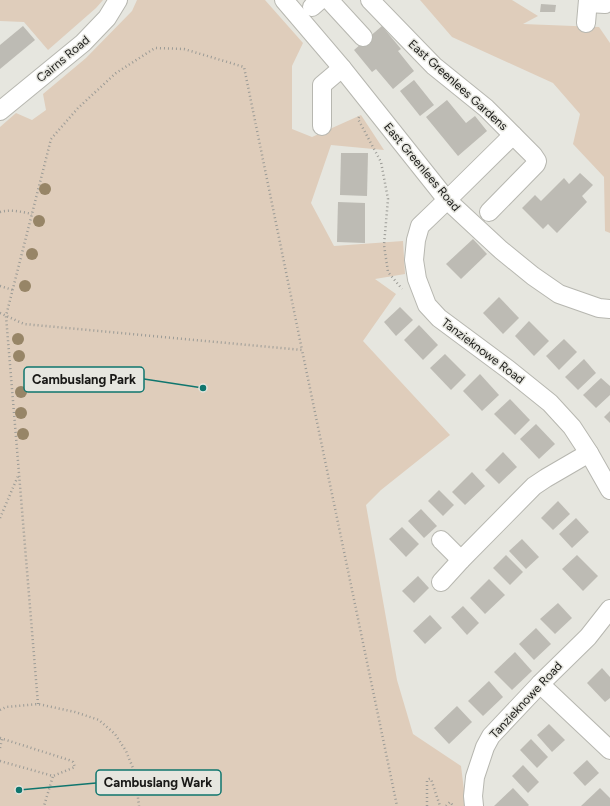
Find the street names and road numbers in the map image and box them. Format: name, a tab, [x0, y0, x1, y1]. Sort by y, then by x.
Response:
street label: Cairns Road	[34, 33, 92, 85]
street label: East Greenlees Gardens	[405, 37, 511, 134]
street label: East Greenlees Road	[381, 120, 463, 214]
street label: Tanzieknowe Road	[439, 315, 527, 387]
street label: Tanzieknowe Road	[487, 659, 565, 741]

